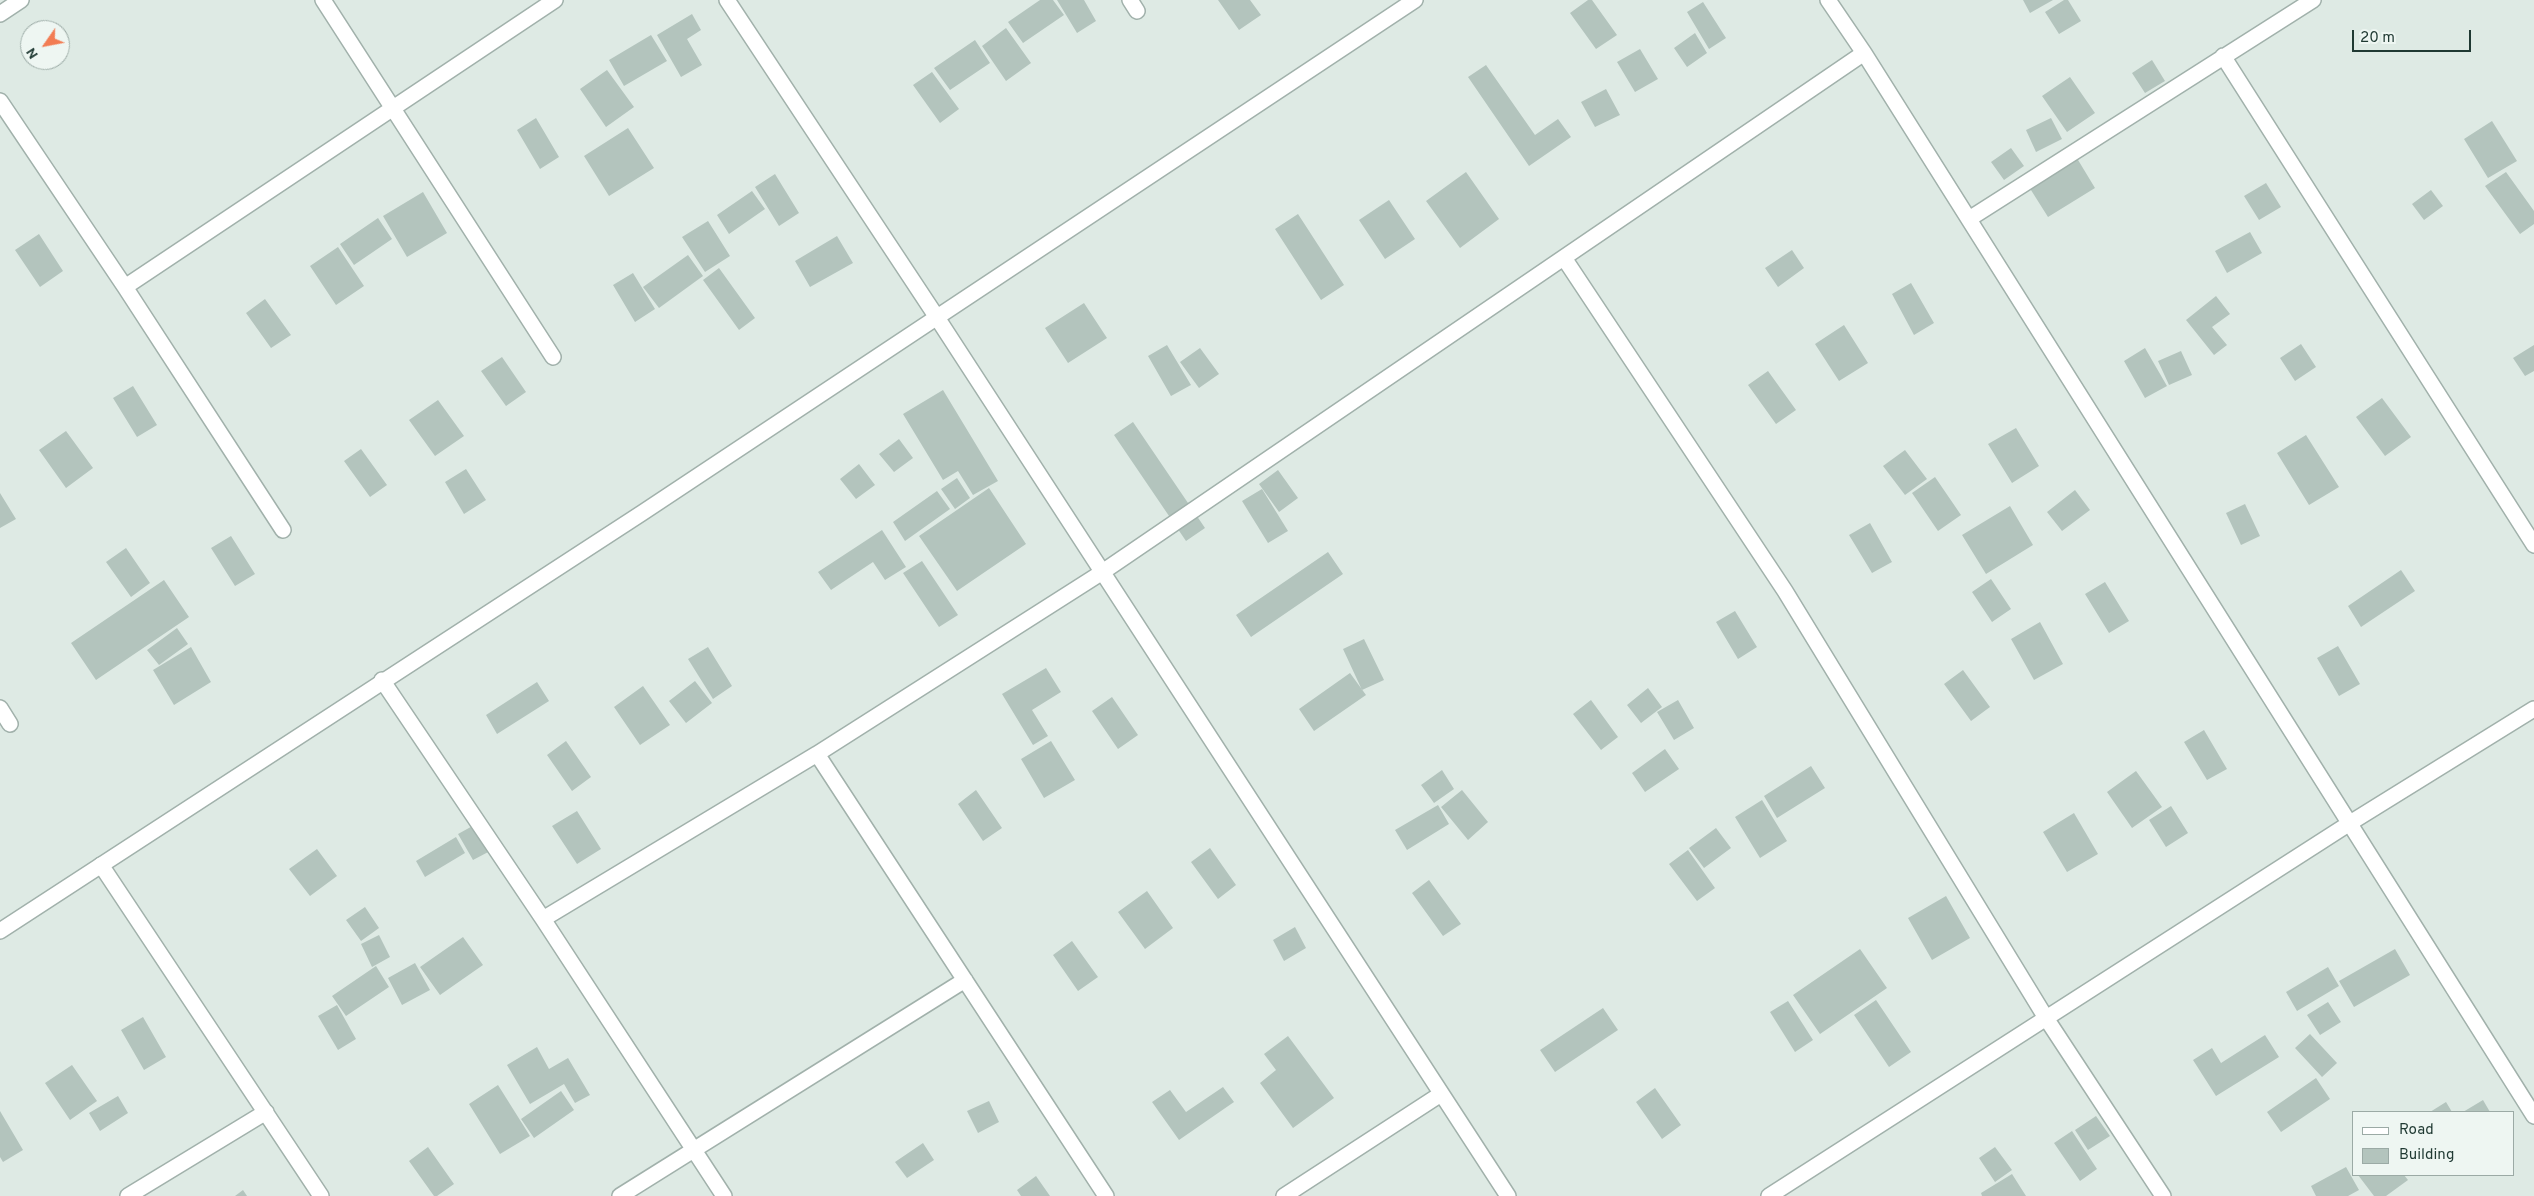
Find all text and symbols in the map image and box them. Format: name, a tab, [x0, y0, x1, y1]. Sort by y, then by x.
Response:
north arrow	[20, 20, 70, 70]
scale bar	[2354, 20, 2473, 52]
text: 20 m	[2360, 29, 2395, 48]
text: N	[23, 44, 43, 62]
legend	[2352, 1111, 2514, 1176]
text: Road	[2399, 1121, 2434, 1140]
text: Building	[2399, 1146, 2454, 1165]

